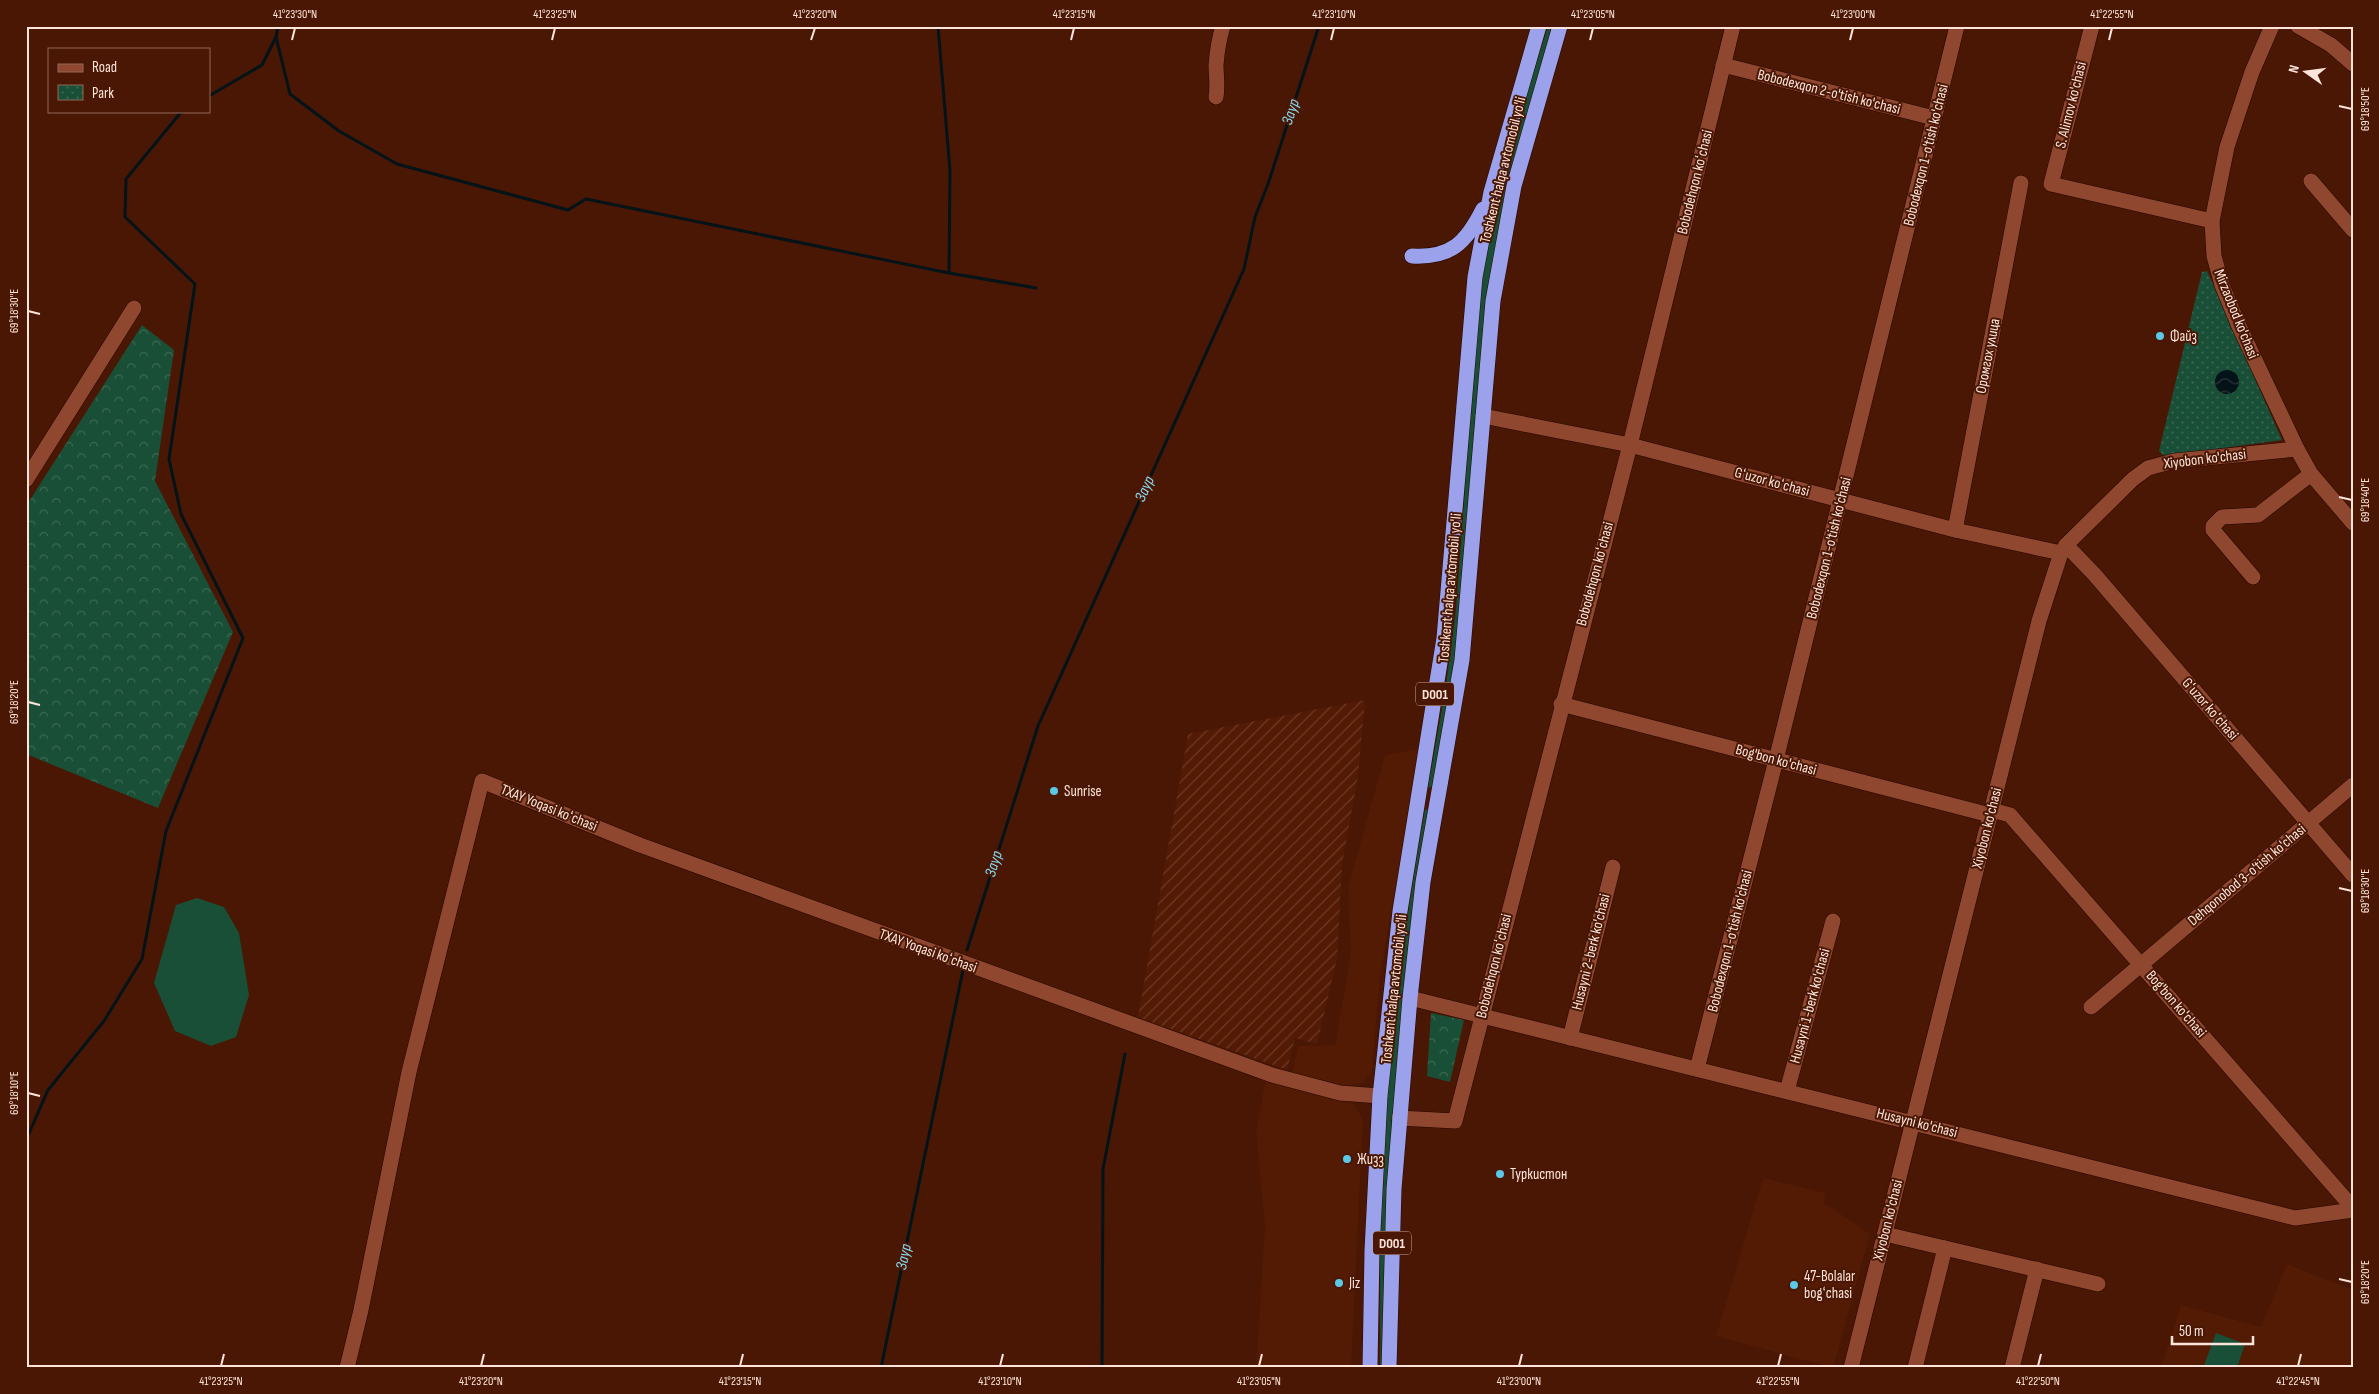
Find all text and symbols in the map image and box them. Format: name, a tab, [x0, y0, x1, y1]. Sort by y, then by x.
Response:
text: 41°23'30"N	[273, 7, 317, 22]
text: 41°23'25"N	[533, 7, 577, 22]
text: 41°23'20"N	[793, 7, 837, 22]
text: 41°23'15"N	[1053, 7, 1095, 22]
text: 41°23'10"N	[1312, 7, 1356, 22]
text: 41°23'05"N	[1571, 7, 1615, 22]
text: 41°23'00"N	[1831, 7, 1875, 22]
text: 41°22'55"N	[2090, 7, 2134, 22]
legend	[48, 48, 210, 112]
north arrow	[2282, 48, 2332, 98]
text: Road	[92, 58, 117, 77]
street label: S. Alimov ko'chasi	[2051, 60, 2091, 150]
text: N	[2285, 63, 2303, 75]
street label: Bobodexqon 2-o'tish ko'chasi	[1756, 65, 1903, 119]
street label: Bobodexqon 1-o'tish ko'chasi	[1899, 82, 1953, 228]
text: Park	[92, 84, 114, 103]
text: 69°18'50"E	[2358, 87, 2373, 131]
street label: Toshkent halqa avtomobil yo'li	[1476, 95, 1530, 245]
water label: Заур	[1278, 96, 1304, 127]
street label: Bobodehqon koʻchasi	[1673, 128, 1717, 236]
street label: Mirzaobod ko'chasi	[2209, 266, 2263, 362]
text: 69°18'30"E	[7, 289, 22, 333]
street label: Оромгох улица	[1971, 317, 2005, 395]
place label: Файз	[2170, 327, 2197, 346]
marker: Файз	[2154, 330, 2166, 342]
street label: Xiyobon ko'chasi	[2162, 445, 2247, 474]
street label: Gʻuzor koʻchasi	[1733, 463, 1812, 501]
water label: Заур	[1131, 473, 1159, 505]
street label: Bobodexqon 1-o'tish ko'chasi	[1802, 475, 1856, 621]
text: 69°18'40"E	[2358, 478, 2373, 522]
street label: Toshkent halqa avtomobil yo'li	[1434, 512, 1466, 664]
street label: Bobodehqon koʻchasi	[1572, 520, 1618, 628]
street label: Gʻuzor koʻchasi	[2178, 674, 2242, 744]
text: 69°18'20"E	[7, 680, 22, 724]
road number: D001	[1416, 682, 1454, 706]
street label: Bog'bon ko'chasi	[1734, 740, 1819, 780]
street label: TXAY Yoqasi koʻchasi	[498, 780, 600, 836]
place label: Sunrise	[1064, 782, 1102, 801]
marker: Sunrise	[1048, 785, 1060, 797]
street label: Xiyobon ko'chasi	[1968, 785, 2006, 871]
street label: Dehqonobod 3-o'tish ko'chasi	[2184, 820, 2310, 930]
water label: Заур	[981, 848, 1007, 879]
street label: Bobodexqon 1-o'tish ko'chasi	[1703, 868, 1757, 1014]
text: 69°18'30"E	[2358, 869, 2373, 913]
street label: Husayni 2-berk ko'chasi	[1567, 892, 1615, 1012]
street label: Bobodehqon koʻchasi	[1472, 912, 1516, 1020]
street label: Toshkent halqa avtomobil yo'li	[1377, 913, 1411, 1065]
street label: TXAY Yoqasi koʻchasi	[877, 925, 980, 978]
street label: Husayni 1-berk ko'chasi	[1786, 946, 1835, 1066]
street label: Bog'bon ko'chasi	[2142, 966, 2210, 1042]
text: 69°18'10"E	[7, 1071, 22, 1115]
street label: Husayni ko'chasi	[1875, 1104, 1960, 1142]
place label: Жизз	[1357, 1150, 1384, 1169]
marker: Жизз	[1341, 1153, 1353, 1165]
place label: Туркистон	[1510, 1165, 1567, 1184]
marker: Туркистон	[1494, 1168, 1506, 1180]
street label: Xiyobon ko'chasi	[1869, 1177, 1907, 1263]
road number: D001	[1373, 1232, 1411, 1254]
water label: Заур	[892, 1242, 916, 1272]
text: 69°18'20"E	[2358, 1260, 2373, 1304]
place label: 47-Bolalar bogʻchasi	[1804, 1267, 1856, 1303]
place label: Jiz	[1348, 1274, 1361, 1293]
marker: Jiz	[1333, 1277, 1345, 1289]
marker: 47-Bolalar bogʻchasi	[1788, 1279, 1800, 1291]
scale bar	[2172, 1314, 2253, 1346]
text: 50 m	[2179, 1322, 2204, 1341]
text: 41°23'25"N	[199, 1374, 243, 1389]
text: 41°23'20"N	[459, 1374, 503, 1389]
text: 41°23'15"N	[719, 1374, 761, 1389]
text: 41°23'10"N	[978, 1374, 1022, 1389]
text: 41°23'05"N	[1237, 1374, 1281, 1389]
text: 41°23'00"N	[1497, 1374, 1541, 1389]
text: 41°22'55"N	[1756, 1374, 1800, 1389]
text: 41°22'50"N	[2016, 1374, 2060, 1389]
text: 41°22'45"N	[2276, 1374, 2320, 1389]

